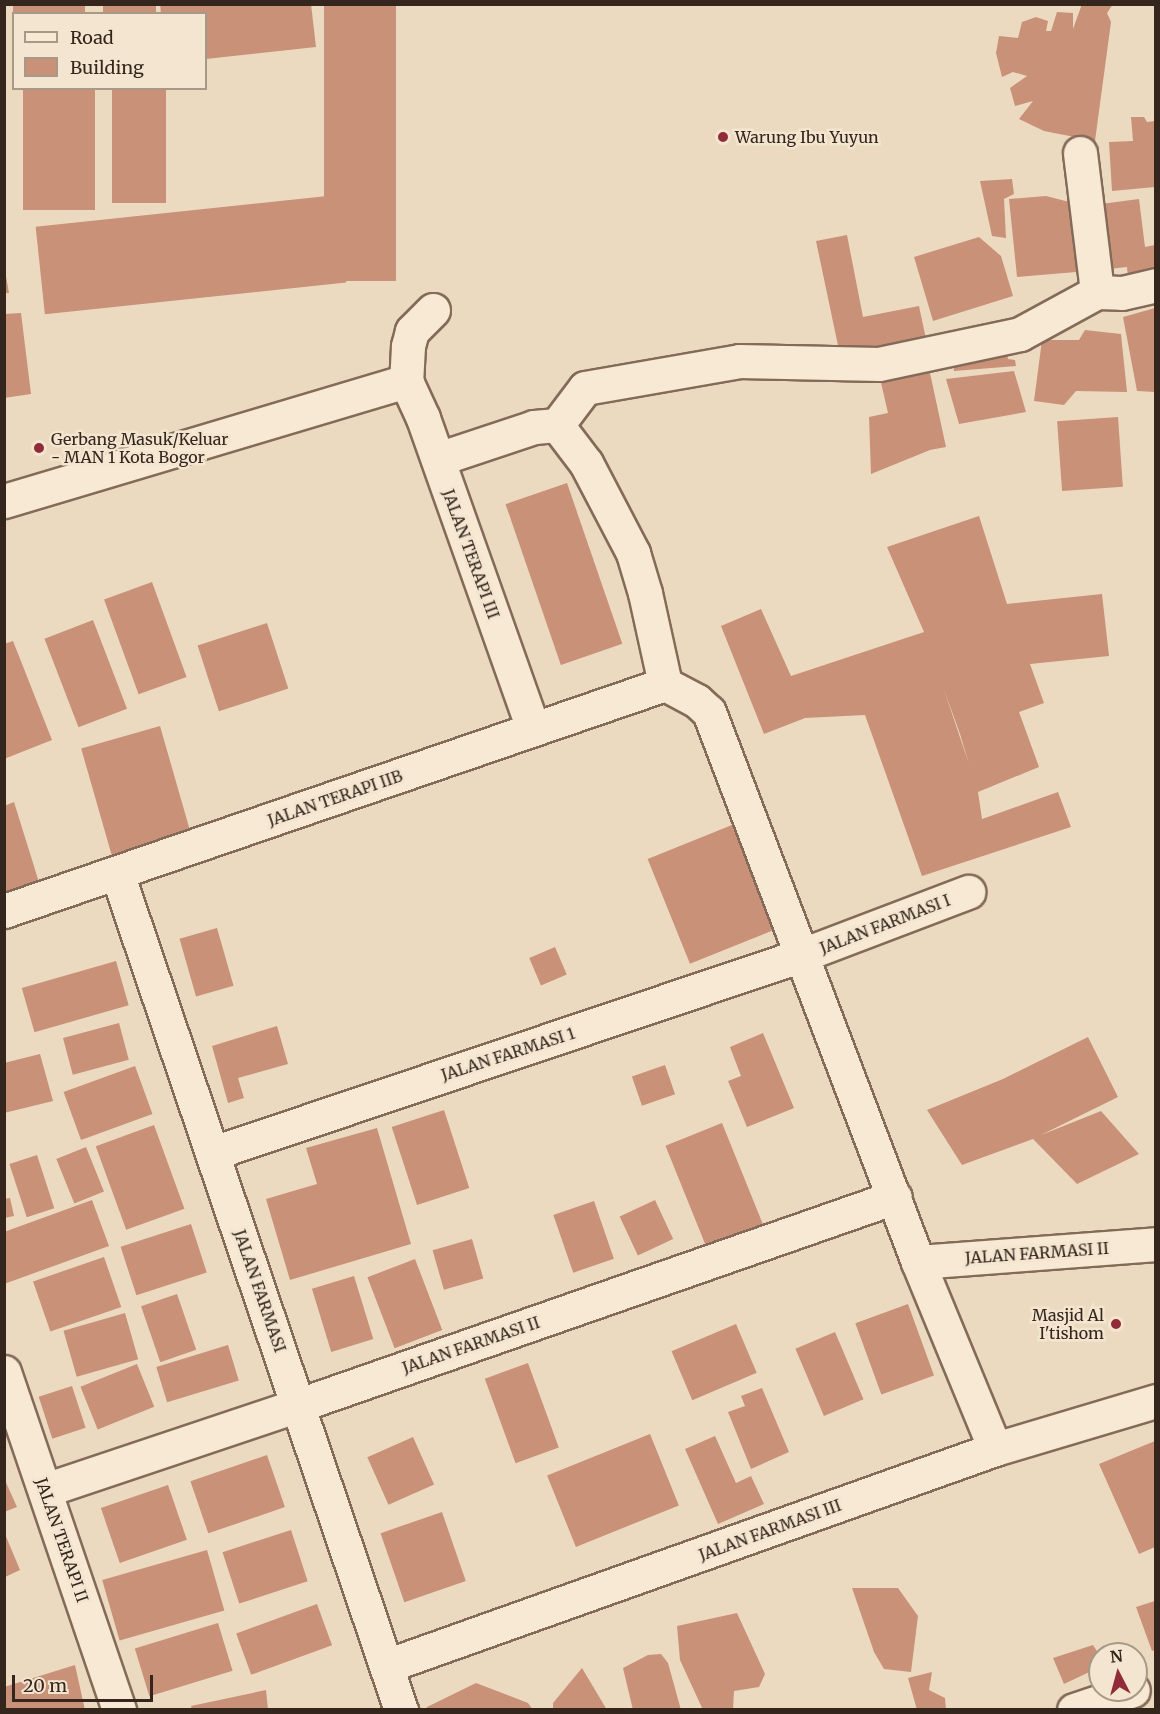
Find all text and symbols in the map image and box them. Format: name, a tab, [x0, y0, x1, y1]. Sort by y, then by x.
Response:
legend	[12, 12, 207, 90]
text: Road	[70, 26, 114, 49]
text: Building	[70, 56, 144, 79]
place label: Warung Ibu Yuyun	[735, 127, 879, 147]
marker: Warung Ibu Yuyun	[716, 130, 730, 144]
place label: Gerbang Masuk/Keluar - MAN 1 Kota Bogor	[51, 429, 229, 467]
marker: Gerbang Masuk/Keluar - MAN 1 Kota Bogor	[32, 441, 46, 455]
street label: JALAN TERAPI III	[439, 487, 503, 621]
street label: JALAN TERAPI IIB	[265, 766, 405, 830]
street label: JALAN FARMASI I	[817, 890, 953, 958]
street label: JALAN FARMASI 1	[439, 1023, 577, 1085]
street label: JALAN FARMASI	[230, 1227, 290, 1355]
street label: JALAN FARMASI II	[964, 1238, 1110, 1268]
place label: Masjid Al I'tishom	[1032, 1305, 1104, 1343]
street label: JALAN FARMASI II	[400, 1312, 542, 1378]
marker: Masjid Al I'tishom	[1109, 1317, 1123, 1331]
street label: JALAN TERAPI II	[32, 1475, 92, 1605]
street label: JALAN FARMASI III	[696, 1495, 844, 1565]
north arrow	[1088, 1642, 1148, 1702]
text: N	[1109, 1645, 1124, 1667]
scale bar	[15, 1663, 156, 1701]
text: 20 m	[23, 1674, 67, 1697]

